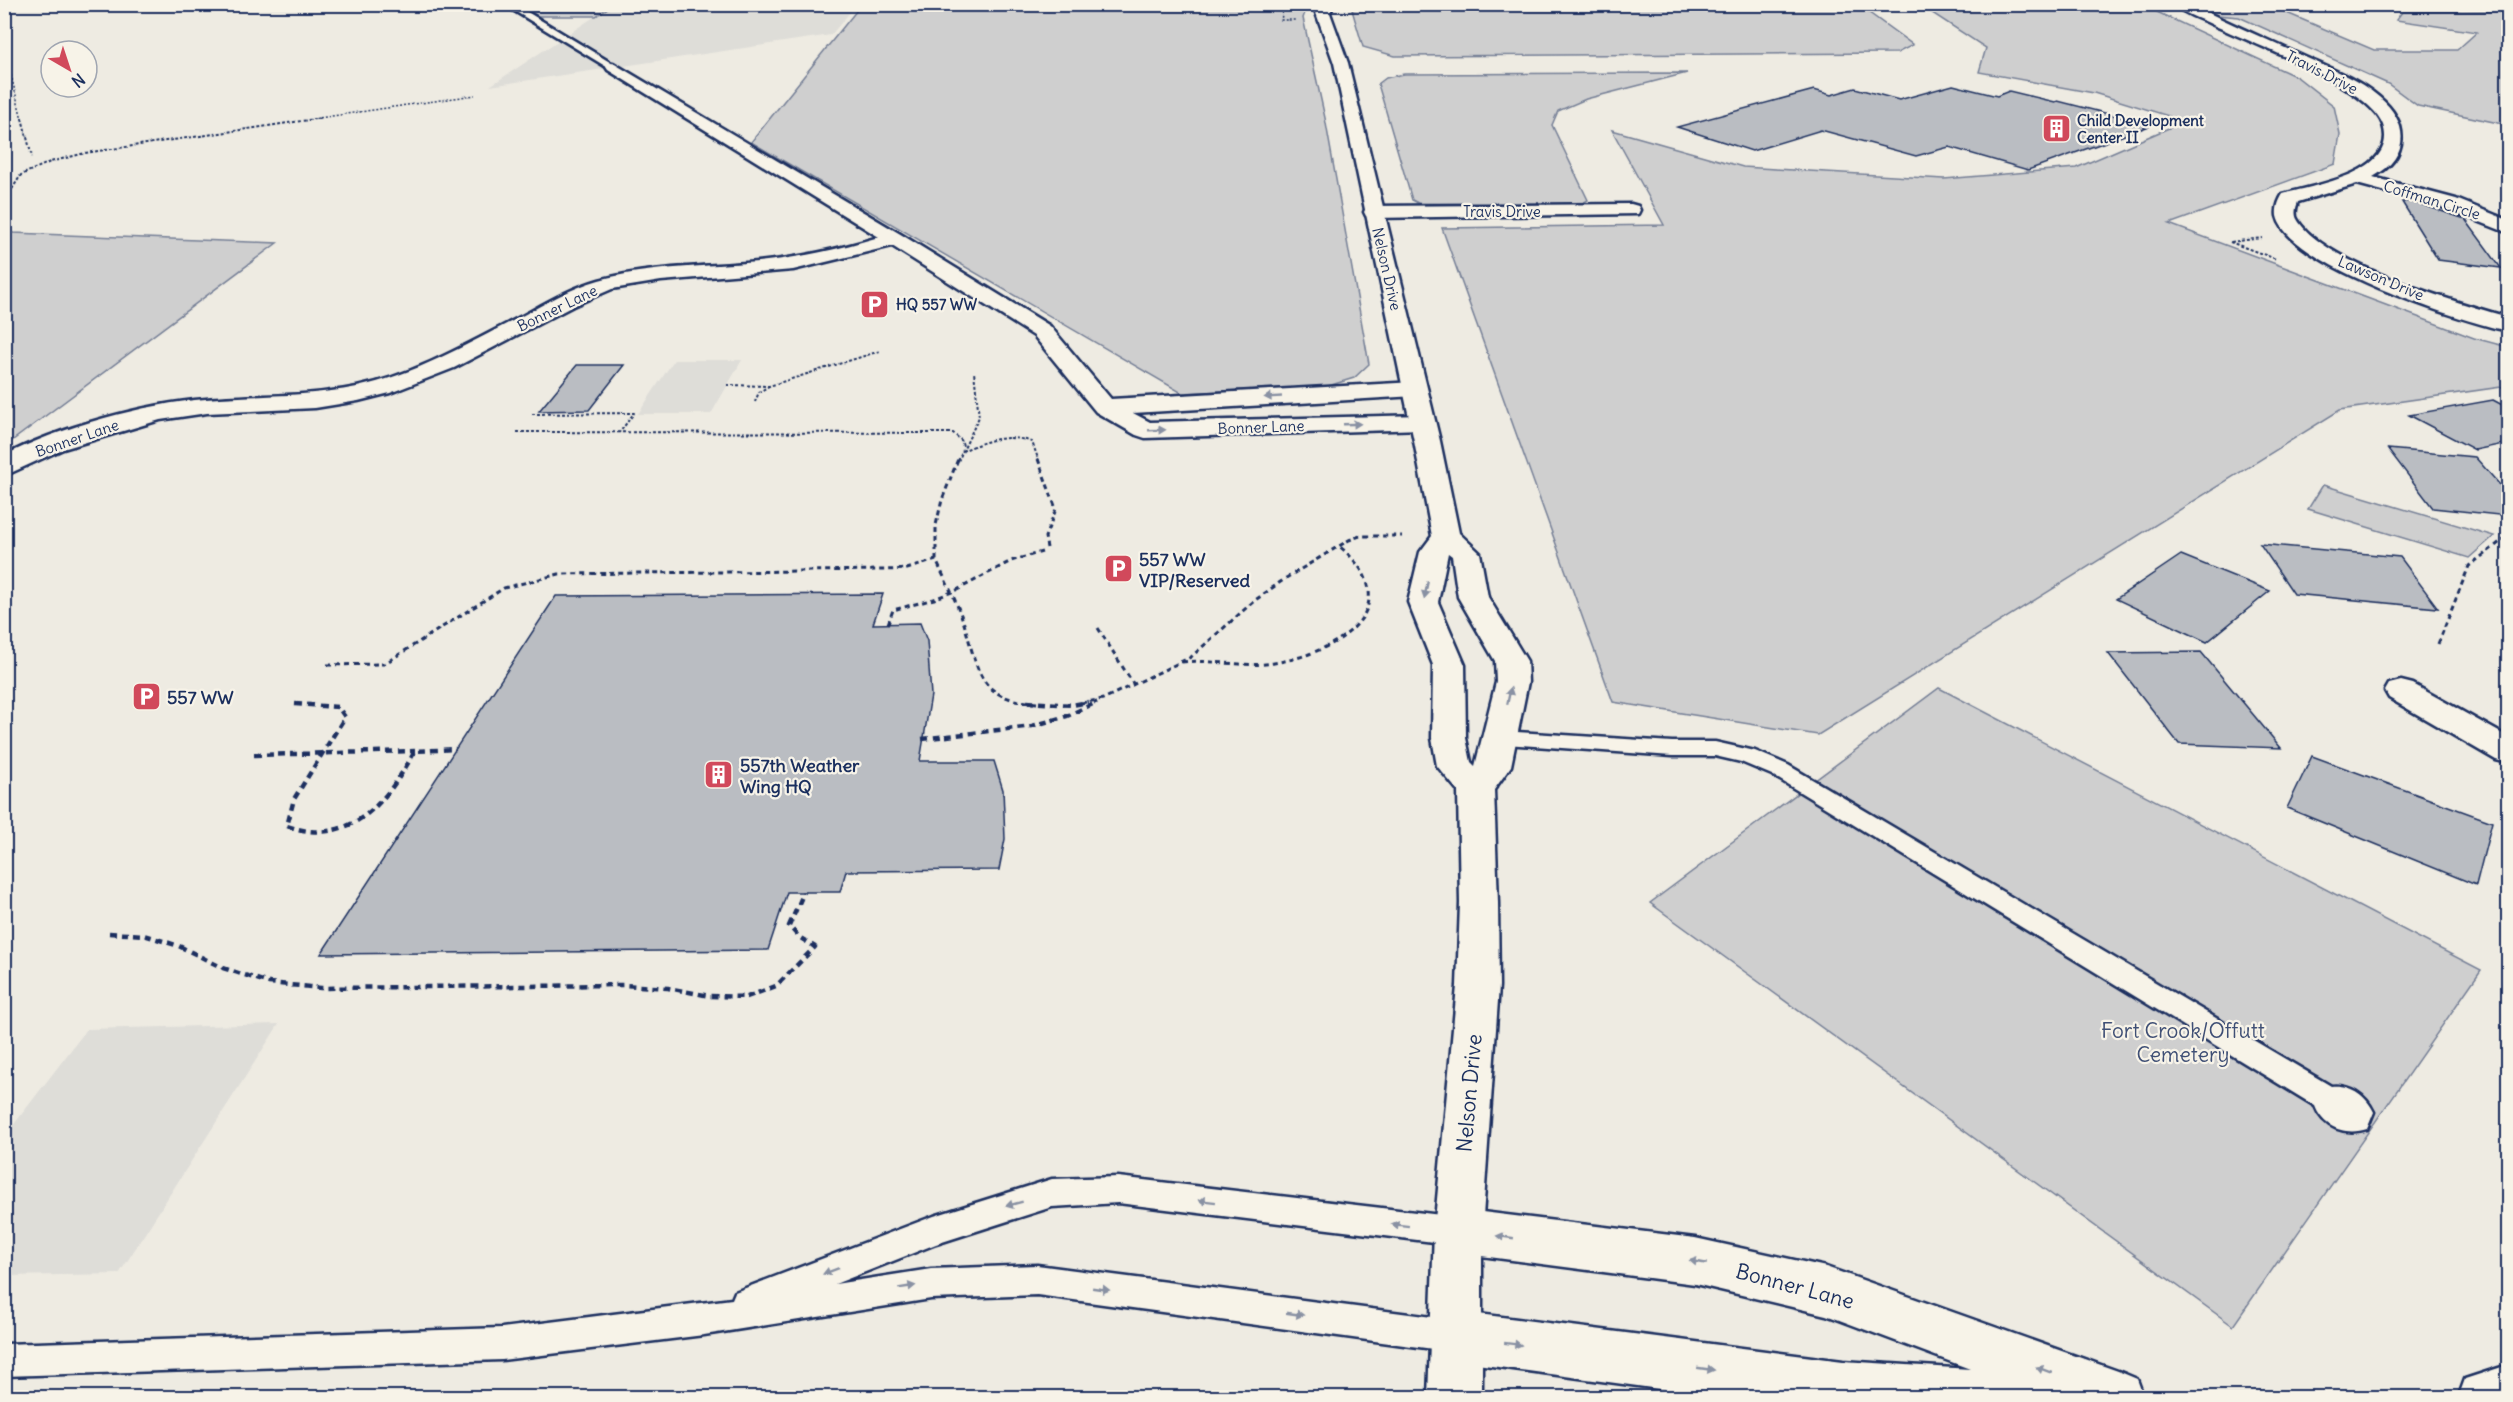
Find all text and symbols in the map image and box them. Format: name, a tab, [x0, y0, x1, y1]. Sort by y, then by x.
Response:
north arrow	[39, 39, 99, 99]
street label: Travis Drive	[2283, 46, 2361, 98]
text: N	[68, 69, 89, 92]
place label: Child Development Center II	[2077, 111, 2205, 147]
building icon: Child Development Center II	[2040, 113, 2072, 145]
street label: Coffman Circle	[2381, 176, 2483, 224]
street label: Travis Drive	[1463, 202, 1541, 221]
street label: Nelson Drive	[1368, 226, 1406, 312]
street label: Lawson Drive	[2335, 251, 2427, 305]
street label: Bonner Lane	[514, 280, 600, 336]
parking icon: HQ 557 WW	[859, 288, 891, 320]
place label: HQ 557 WW	[896, 295, 977, 314]
one-way arrow	[1263, 393, 1282, 402]
street label: Bonner Lane	[33, 415, 121, 461]
street label: Bonner Lane	[1217, 416, 1305, 438]
one-way arrow	[1343, 419, 1362, 429]
one-way arrow	[1148, 425, 1167, 434]
place label: 557 WW VIP/Reserved	[1139, 548, 1250, 592]
parking icon: 557 WW VIP/Reserved	[1102, 553, 1134, 585]
one-way arrow	[1420, 581, 1430, 599]
parking icon: 557 WW	[130, 681, 162, 713]
place label: 557 WW	[167, 686, 234, 709]
one-way arrow	[1505, 687, 1515, 705]
place label: 557th Weather Wing HQ	[740, 754, 860, 798]
building icon: 557th Weather Wing HQ	[703, 759, 735, 791]
park label: Fort Crook/Offutt Cemetery	[2101, 1017, 2265, 1068]
street label: Nelson Drive	[1450, 1033, 1488, 1153]
one-way arrow	[1197, 1196, 1216, 1206]
one-way arrow	[1005, 1200, 1023, 1209]
one-way arrow	[1391, 1220, 1410, 1229]
one-way arrow	[1495, 1233, 1514, 1242]
one-way arrow	[1688, 1257, 1707, 1266]
street label: Bonner Lane	[1733, 1257, 1857, 1315]
one-way arrow	[822, 1267, 840, 1276]
one-way arrow	[898, 1283, 917, 1292]
one-way arrow	[1092, 1284, 1111, 1293]
one-way arrow	[1285, 1310, 1304, 1319]
one-way arrow	[1503, 1339, 1522, 1348]
one-way arrow	[1697, 1365, 1716, 1374]
one-way arrow	[2035, 1365, 2053, 1375]

